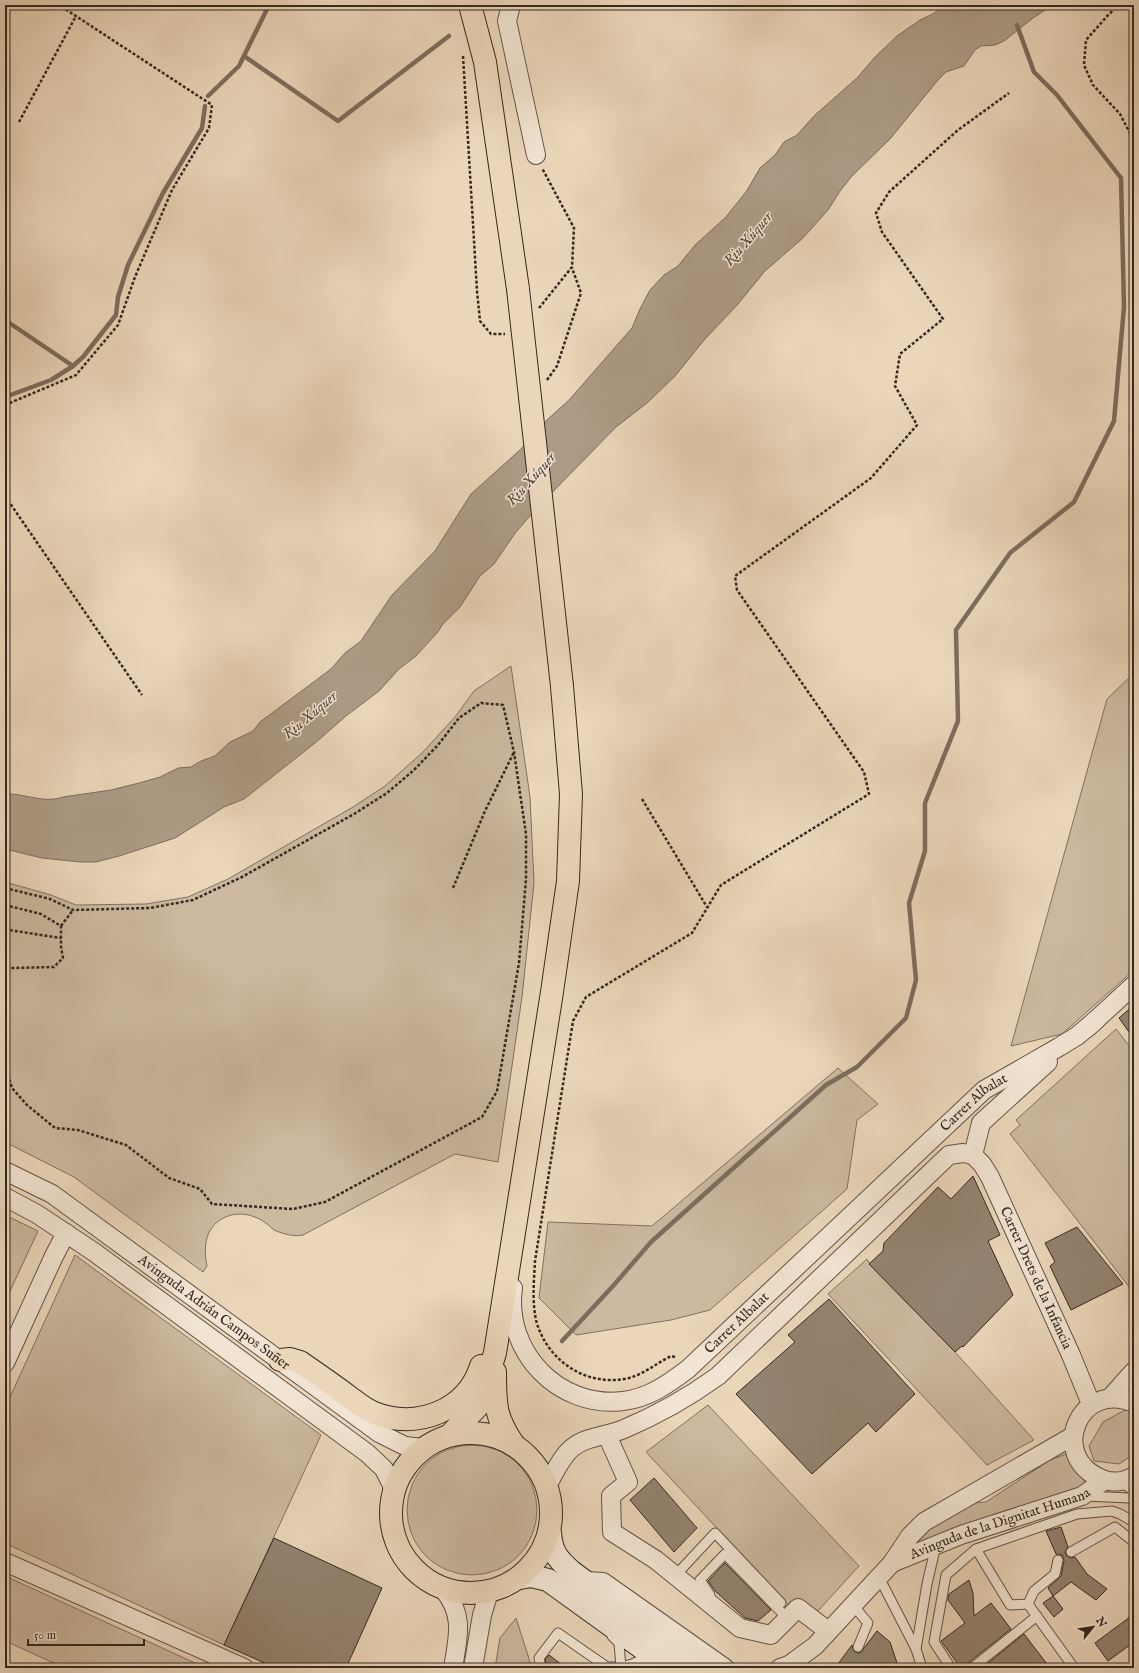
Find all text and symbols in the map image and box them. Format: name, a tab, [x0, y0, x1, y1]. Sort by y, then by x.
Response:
water label: Riu Xúquer	[719, 207, 777, 270]
water label: Riu Xúquer	[502, 448, 561, 510]
water label: Riu Xúquer	[279, 686, 342, 743]
street label: Carrer Albalat	[936, 1069, 1011, 1136]
street label: Carrer Drets de la Infancia	[996, 1204, 1077, 1353]
street label: Avinguda Adrián Campos Suñer	[134, 1250, 294, 1374]
street label: Carrer Albalat	[700, 1288, 773, 1358]
street label: Avinguda de la Dignitat Humana	[906, 1483, 1095, 1564]
north arrow	[1073, 1607, 1113, 1647]
text: N	[1092, 1614, 1109, 1631]
scale bar	[28, 1621, 144, 1647]
text: 50 m	[34, 1628, 56, 1643]

